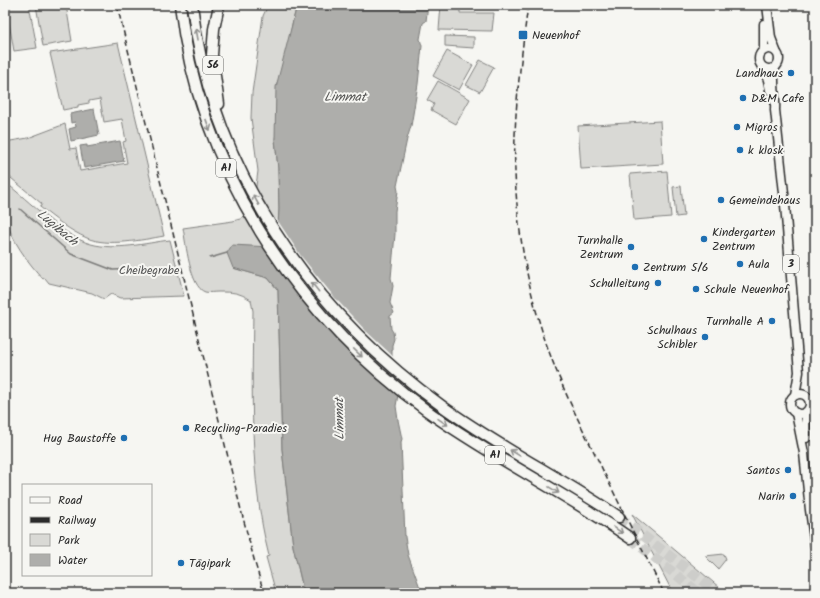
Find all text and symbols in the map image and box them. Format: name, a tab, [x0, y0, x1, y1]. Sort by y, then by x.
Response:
place label: Neuenhof	[532, 26, 581, 45]
one-way arrow	[192, 28, 200, 41]
marker: Neuenhof	[517, 29, 529, 41]
road number: 56	[203, 56, 223, 74]
place label: Landhaus	[735, 64, 783, 83]
marker: Landhaus	[786, 68, 796, 78]
water label: Limmat	[324, 87, 368, 108]
place label: D&M Cafe	[751, 89, 805, 108]
marker: D&M Cafe	[738, 93, 748, 103]
place label: Migros	[745, 118, 778, 137]
one-way arrow	[205, 119, 212, 132]
marker: Migros	[732, 122, 742, 132]
place label: k klosk	[748, 141, 784, 160]
marker: k klosk	[735, 145, 745, 155]
road number: A1	[216, 159, 236, 177]
place label: Gemeindehaus	[729, 191, 800, 210]
one-way arrow	[251, 194, 259, 206]
marker: Gemeindehaus	[716, 195, 726, 205]
water label: Lugibach	[32, 204, 83, 252]
place label: Kindergarten Zentrum	[712, 223, 775, 256]
place label: Turnhalle Zentrum	[577, 231, 624, 264]
marker: Kindergarten Zentrum	[699, 234, 709, 244]
marker: Turnhalle Zentrum	[626, 242, 636, 252]
place label: Aula	[748, 255, 770, 274]
road number: 3	[783, 255, 799, 273]
place label: Zentrum 5/6	[643, 258, 708, 277]
marker: Aula	[735, 259, 745, 269]
park label: Cheibegrabe	[119, 261, 180, 280]
marker: Zentrum 5/6	[630, 262, 640, 272]
place label: Schulleitung	[589, 274, 650, 293]
marker: Schulleitung	[653, 278, 663, 288]
place label: Schule Neuenhof	[704, 280, 790, 299]
one-way arrow	[311, 281, 319, 292]
marker: Schule Neuenhof	[691, 284, 701, 294]
place label: Turnhalle A	[706, 312, 764, 331]
marker: Turnhalle A	[767, 316, 777, 326]
place label: Schulhaus Schibler	[647, 321, 698, 354]
marker: Schulhaus Schibler	[700, 332, 710, 342]
one-way arrow	[353, 348, 363, 358]
water label: Limmat	[329, 396, 351, 440]
one-way arrow	[437, 418, 448, 426]
place label: Recycling-Paradies	[194, 419, 287, 438]
marker: Recycling-Paradies	[181, 423, 191, 433]
place label: Hug Baustoffe	[43, 429, 117, 448]
marker: Hug Baustoffe	[119, 433, 129, 443]
road number: A1	[485, 446, 505, 464]
one-way arrow	[509, 448, 521, 456]
place label: Santos	[746, 461, 780, 480]
marker: Santos	[783, 465, 793, 475]
legend	[22, 484, 152, 576]
one-way arrow	[548, 486, 560, 494]
place label: Narin	[758, 487, 785, 506]
text: Road	[58, 491, 83, 510]
marker: Narin	[788, 491, 798, 501]
text: Railway	[58, 511, 96, 530]
one-way arrow	[612, 526, 623, 534]
text: Park	[58, 531, 80, 550]
text: Water	[58, 551, 88, 570]
place label: Tägipark	[189, 554, 231, 573]
marker: Tägipark	[176, 558, 186, 568]

